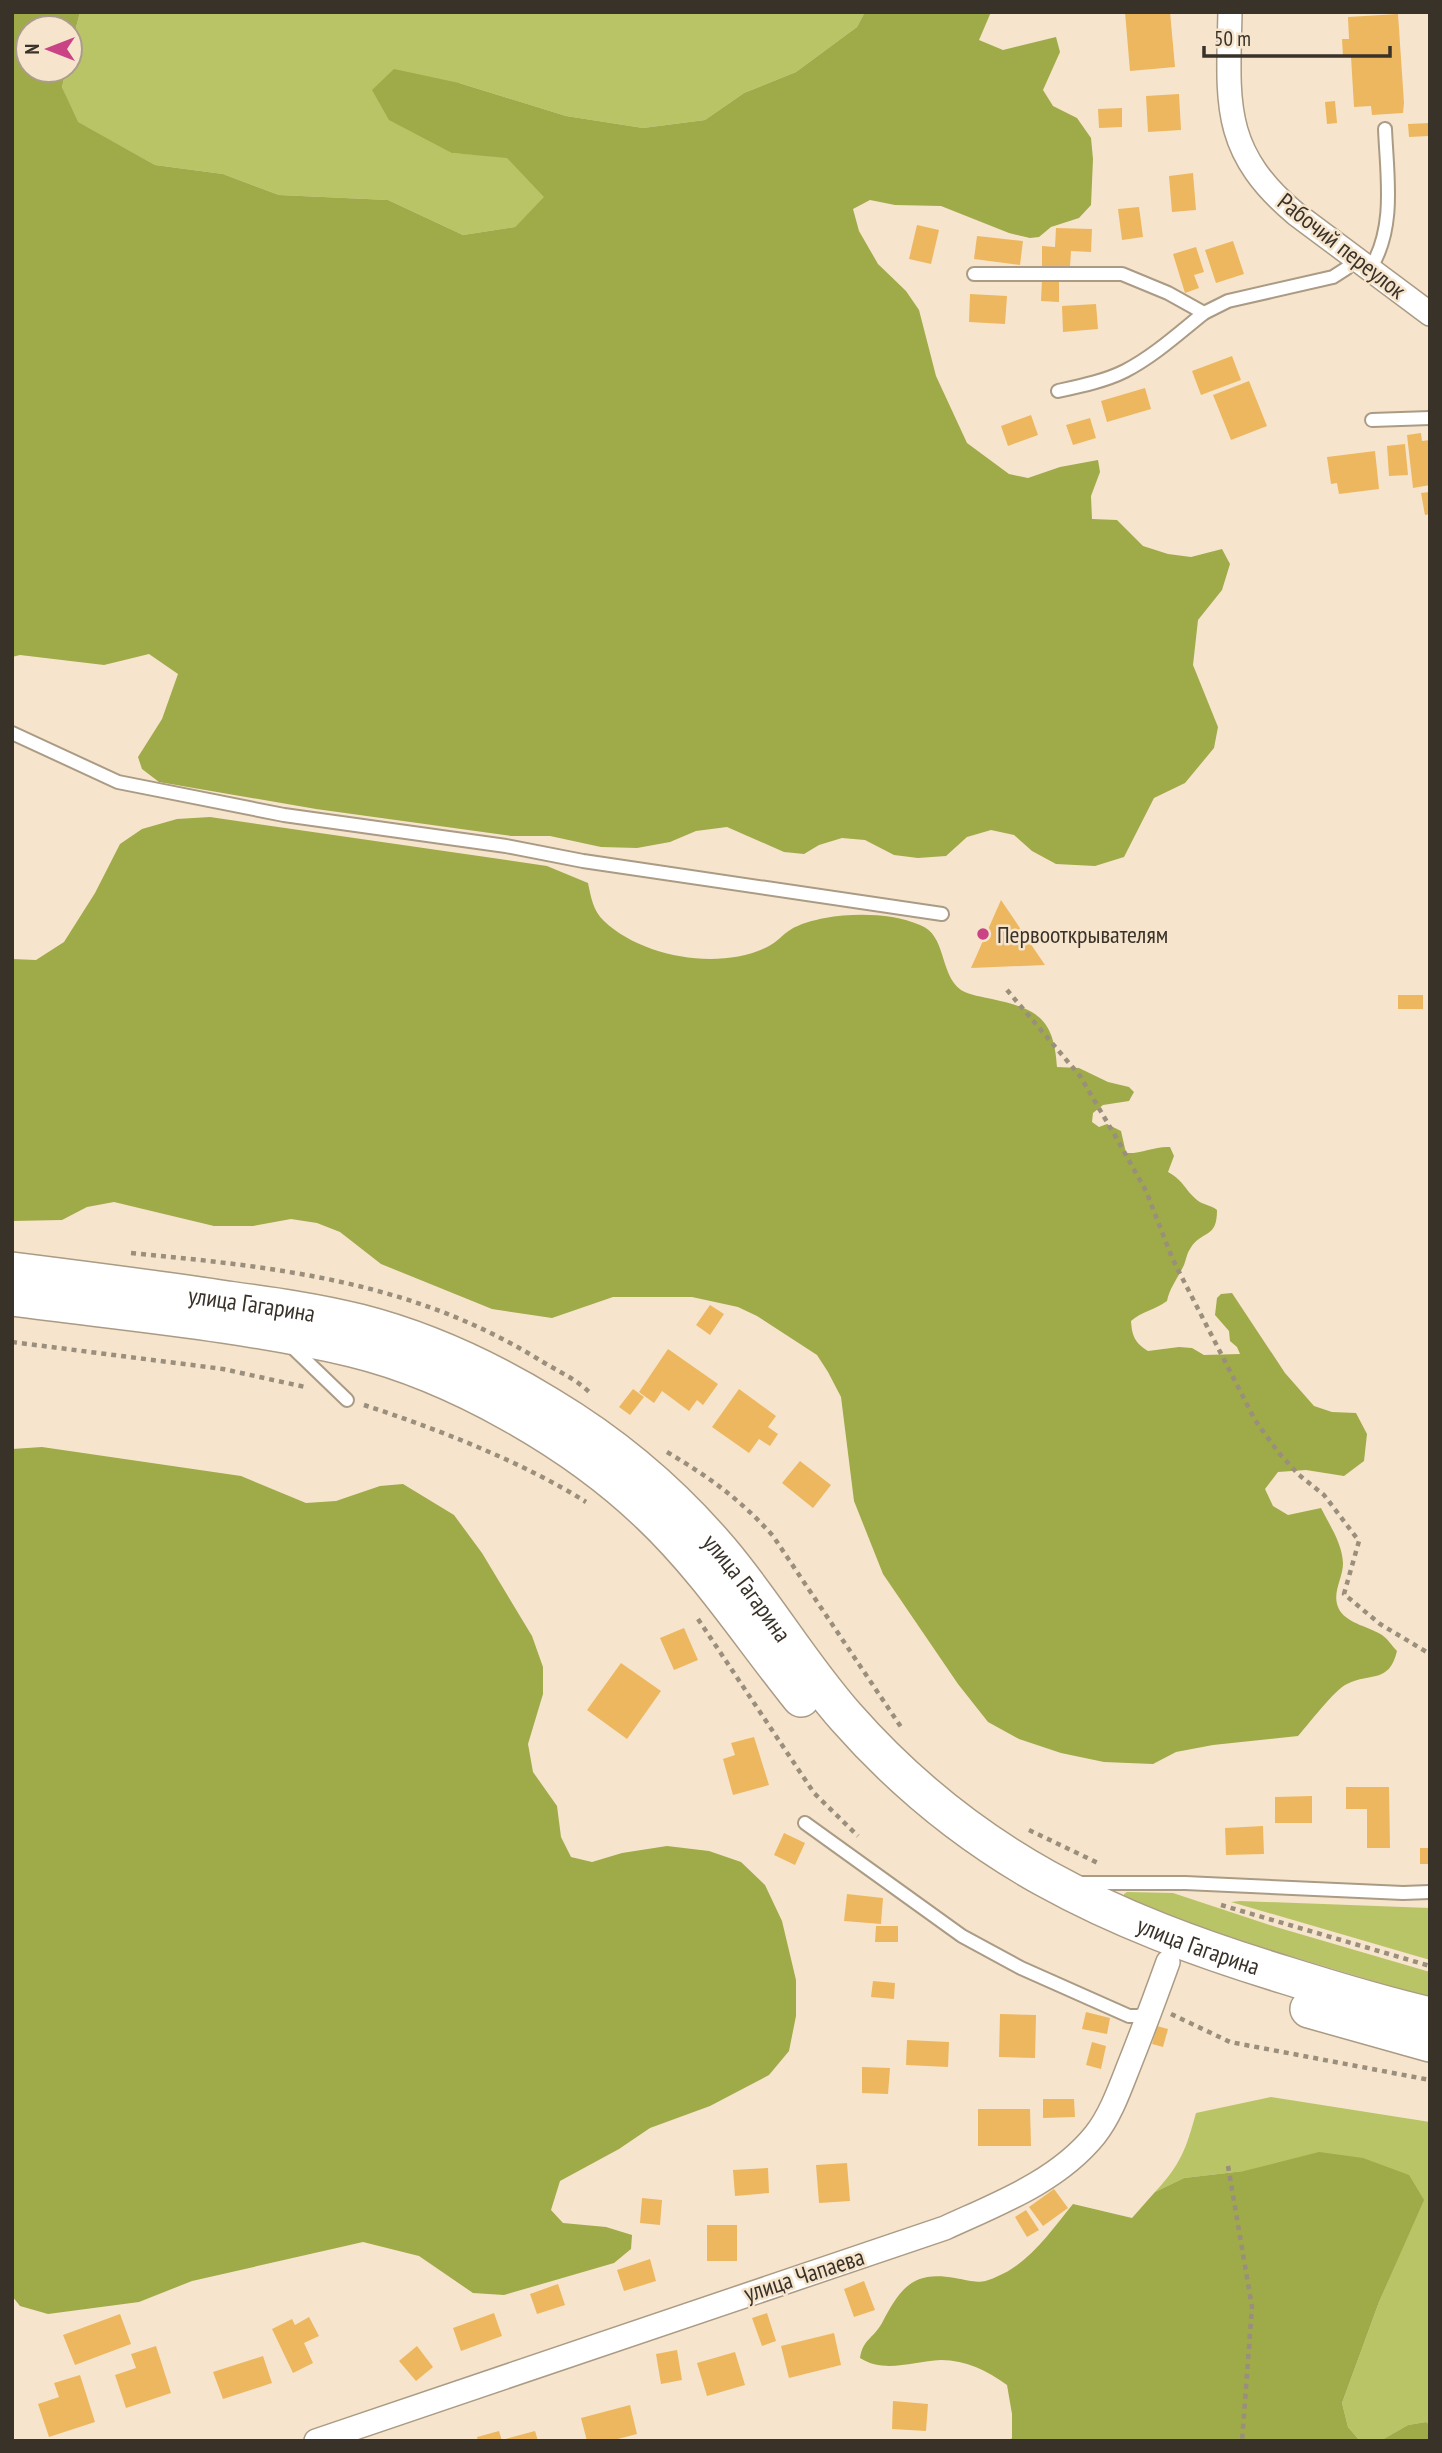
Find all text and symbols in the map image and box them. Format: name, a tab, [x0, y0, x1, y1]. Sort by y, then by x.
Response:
north arrow	[14, 14, 84, 84]
scale bar	[1204, 14, 1390, 58]
text: 50 m	[1214, 25, 1251, 52]
text: N	[20, 44, 44, 54]
street label: Рабочий переулок	[1272, 186, 1413, 306]
place label: Первооткрывателям	[997, 919, 1168, 950]
marker: Первооткрывателям	[975, 926, 991, 942]
street label: улица Гагарина	[186, 1279, 318, 1329]
street label: улица Гагарина	[696, 1527, 798, 1648]
street label: улица Гагарина	[1132, 1909, 1264, 1982]
street label: улица Чапаева	[740, 2241, 868, 2309]

